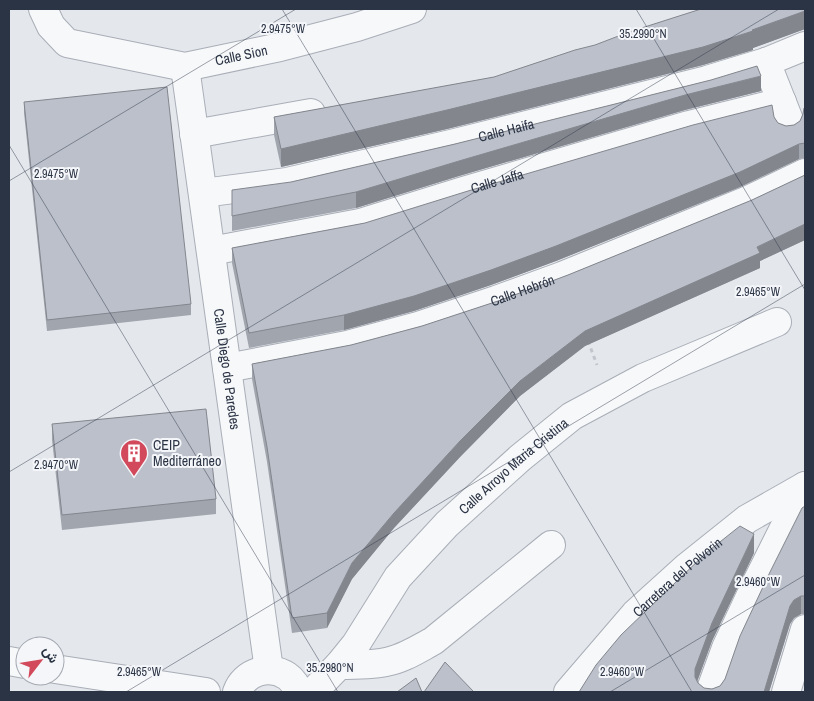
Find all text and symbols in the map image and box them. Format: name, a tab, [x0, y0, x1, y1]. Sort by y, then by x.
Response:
text: 2.9475°W	[261, 21, 306, 37]
text: 35.2990°N	[619, 26, 667, 42]
street label: Calle Sion	[213, 41, 269, 69]
street label: Calle Haifa	[476, 114, 537, 146]
street label: Calle Jaffa	[469, 165, 526, 197]
text: 2.9475°W	[34, 166, 79, 182]
street label: Calle Hebrón	[488, 270, 557, 310]
text: 2.9465°W	[736, 284, 781, 300]
street label: Calle Diego de Paredes	[210, 307, 244, 431]
street label: Calle Arroyo Maria Cristina	[455, 413, 572, 518]
place label: CEIP Mediterráneo	[153, 436, 221, 470]
building icon: CEIP Mediterráneo	[119, 438, 149, 477]
text: 2.9470°W	[34, 457, 79, 473]
street label: Carretera del Polvorin	[629, 534, 726, 621]
text: 2.9460°W	[736, 574, 781, 590]
north arrow	[15, 636, 65, 686]
text: ش	[39, 642, 63, 666]
text: 35.2980°N	[306, 660, 354, 676]
text: 2.9465°W	[117, 664, 162, 680]
text: 2.9460°W	[600, 664, 645, 680]

